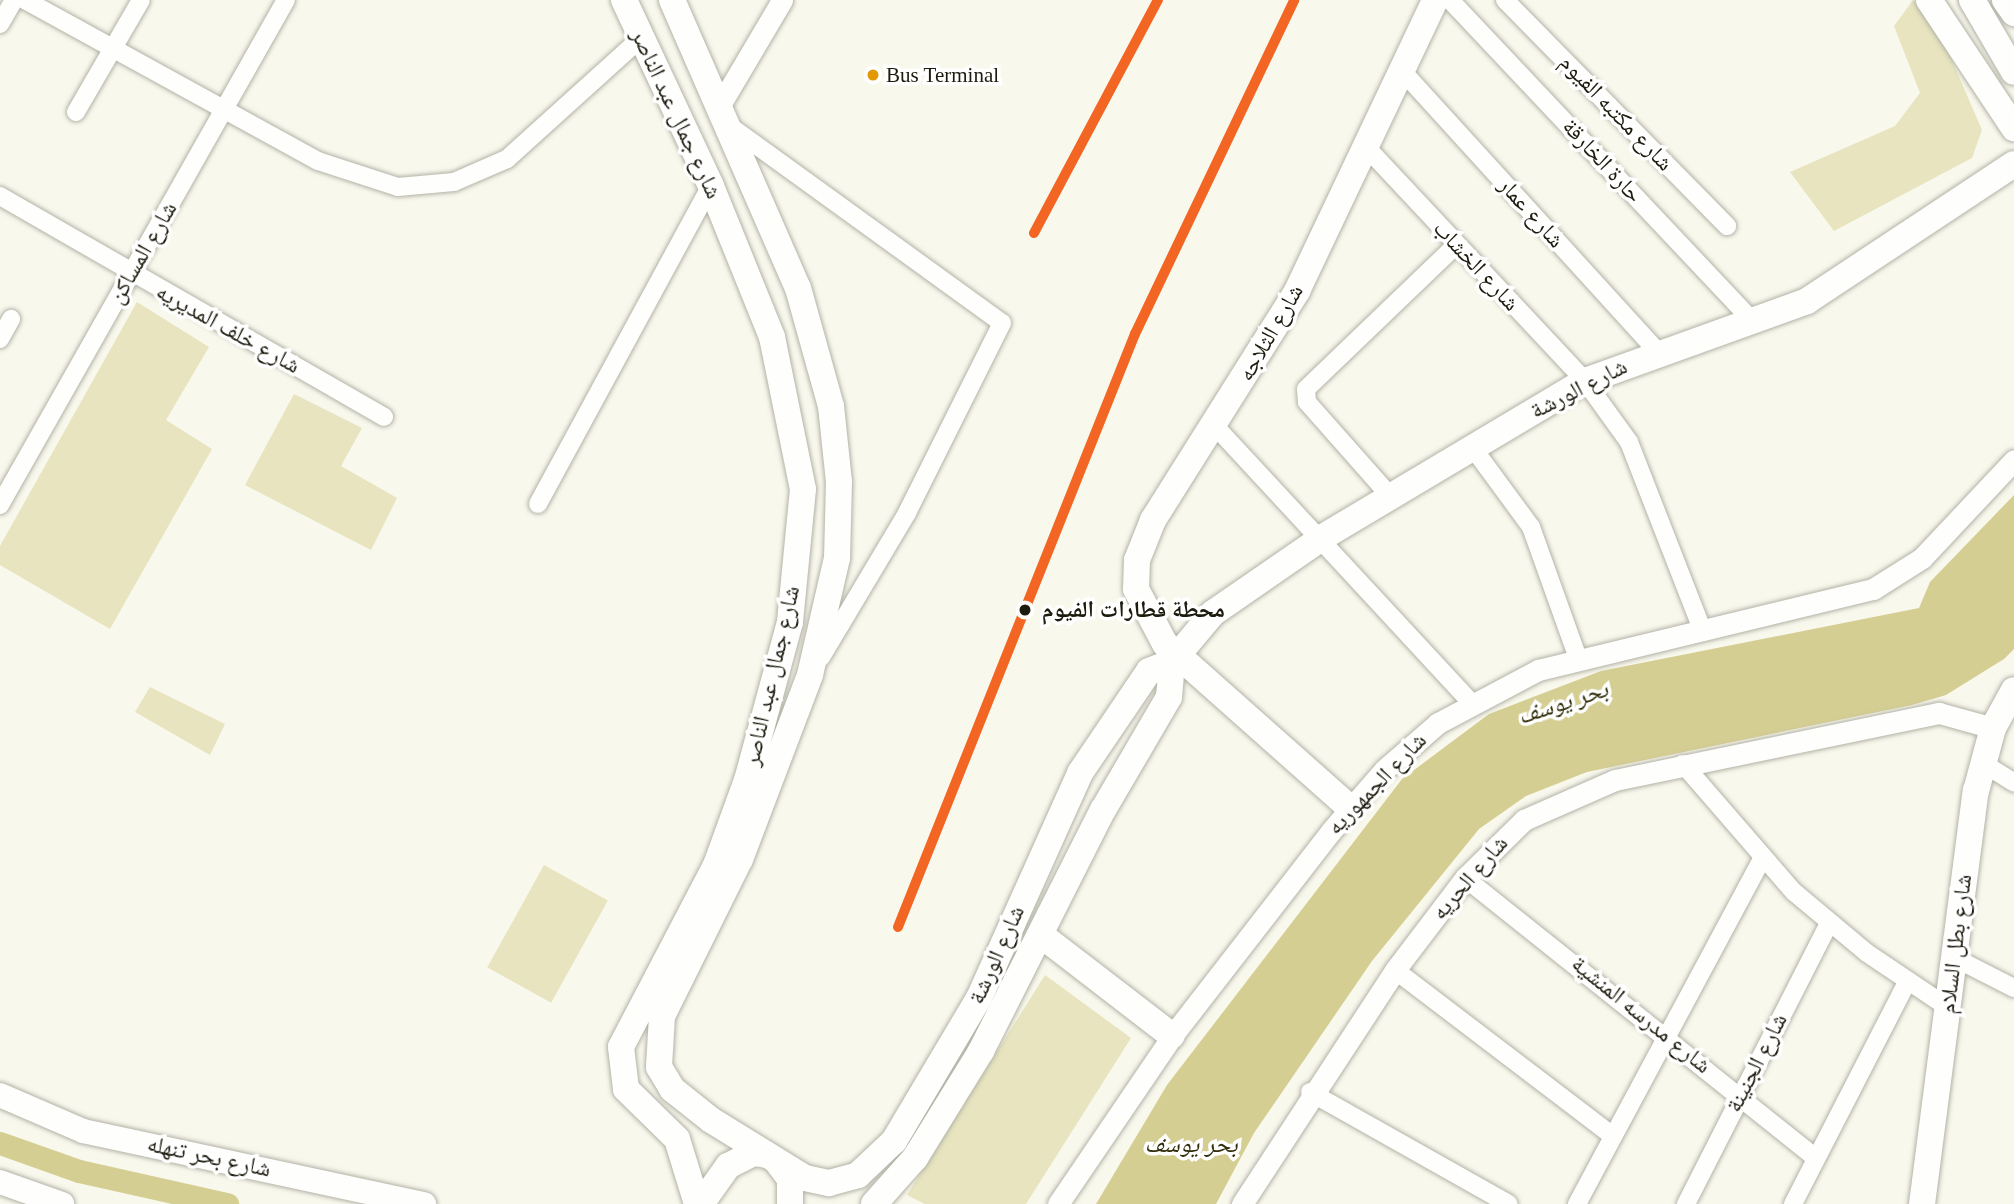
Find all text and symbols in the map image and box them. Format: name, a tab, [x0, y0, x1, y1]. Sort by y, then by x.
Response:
street label: شارع جمال عبد الناصر	[625, 25, 727, 203]
street label: شارع مكتبه الفيوم	[1554, 49, 1678, 177]
place label: Bus Terminal	[886, 62, 999, 88]
marker: Bus Terminal	[866, 68, 880, 82]
street label: حارة الخارقة	[1556, 113, 1648, 209]
street label: شارع عمار	[1492, 172, 1570, 254]
street label: شارع المساكن	[103, 197, 183, 309]
street label: شارع الخشاب	[1427, 215, 1525, 317]
street label: شارع خلف المديريه	[151, 278, 305, 380]
street label: شارع الثلاجه	[1232, 280, 1310, 386]
street label: شارع الورشة	[1526, 353, 1632, 425]
street label: شارع جمال عبد الناصر	[738, 583, 806, 769]
place label: محطة قطارات الفيوم	[1042, 596, 1225, 624]
marker: محطة قطارات الفيوم	[1014, 599, 1036, 621]
water label: بحر يوسف	[1514, 675, 1612, 731]
street label: شارع الجمهوريه	[1321, 727, 1433, 841]
street label: شارع الحريه	[1426, 830, 1514, 926]
street label: شارع بطل السلام	[1934, 873, 1978, 1015]
street label: شارع الورشة	[963, 901, 1031, 1009]
street label: شارع مدرسه المنشية	[1566, 950, 1716, 1080]
street label: شارع الجنينة	[1720, 1009, 1794, 1117]
street label: شارع بحر تنهله	[145, 1130, 273, 1184]
water label: بحر يوسف	[1144, 1131, 1238, 1159]

